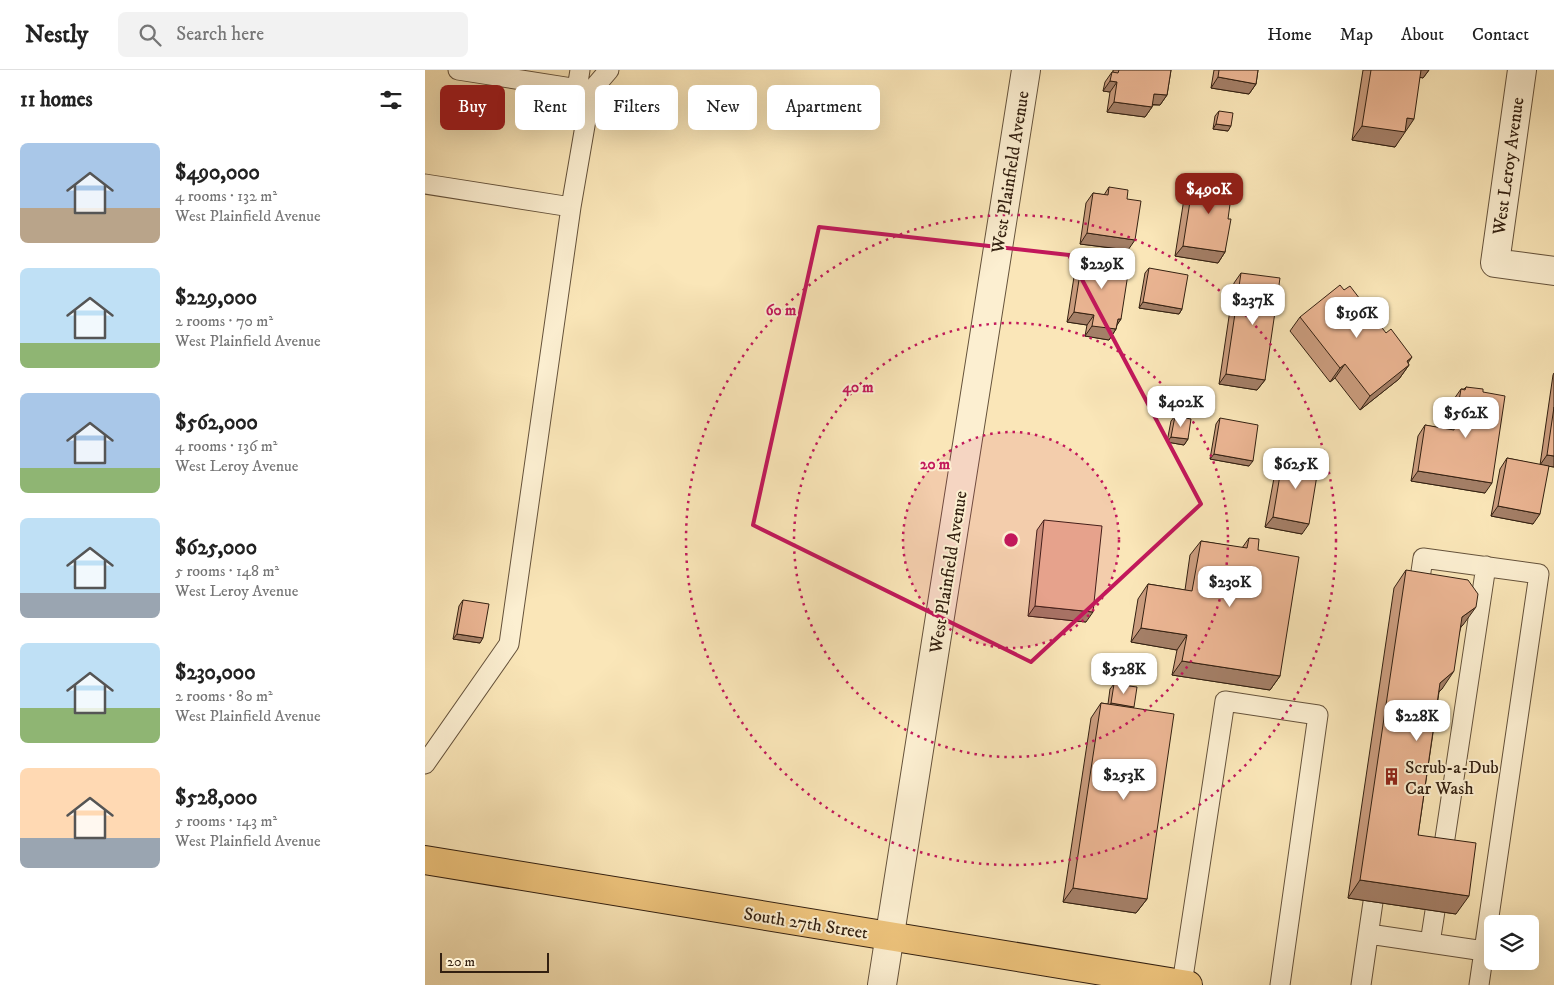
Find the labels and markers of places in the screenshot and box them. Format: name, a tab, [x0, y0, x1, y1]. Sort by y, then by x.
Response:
pin: $490K	[1174, 172, 1244, 215]
pin: $229K	[1067, 248, 1137, 290]
pin: $237K	[1218, 284, 1288, 326]
pin: $196K	[1322, 296, 1392, 339]
pin: $402K	[1146, 386, 1216, 428]
pin: $562K	[1431, 396, 1501, 439]
pin: $625K	[1261, 448, 1331, 490]
centre of rings	[1002, 531, 1020, 549]
pin: $230K	[1195, 566, 1265, 608]
pin: $528K	[1089, 652, 1159, 695]
pin: $228K	[1382, 700, 1452, 742]
place label: Scrub-a-Dub Car Wash	[1405, 757, 1499, 800]
pin: $253K	[1089, 758, 1159, 801]
building icon: Scrub-a-Dub Car Wash	[1381, 767, 1401, 787]

